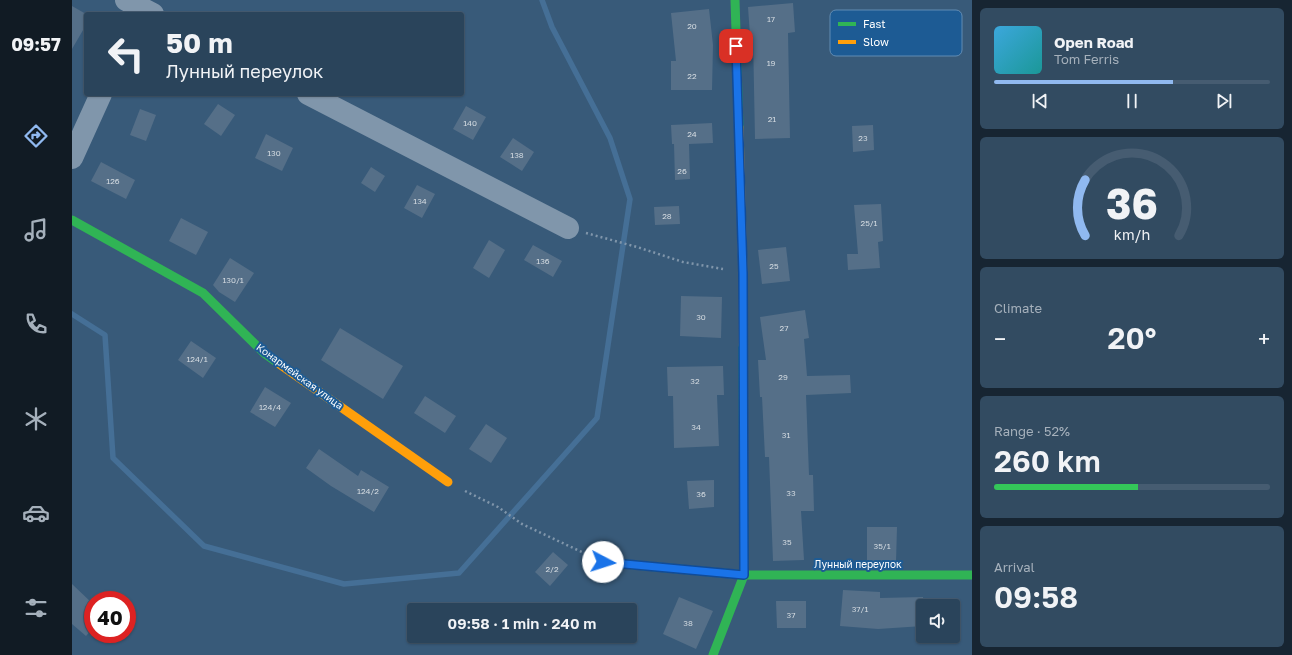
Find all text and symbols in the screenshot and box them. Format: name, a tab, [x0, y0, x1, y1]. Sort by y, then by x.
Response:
legend	[830, 10, 962, 56]
house number: 17	[767, 14, 775, 24]
text: Fast	[863, 17, 886, 30]
house number: 20	[687, 21, 697, 31]
text: 50 m	[166, 26, 233, 59]
icon: left	[100, 28, 152, 80]
pin	[719, 29, 753, 63]
text: 09:57	[11, 33, 61, 55]
text: Open Road	[1054, 33, 1134, 51]
icon: arrive	[725, 35, 747, 57]
text: Slow	[863, 35, 889, 48]
text: Tom Ferris	[1054, 51, 1119, 67]
house number: 19	[767, 58, 776, 68]
text: Лунный переулок	[166, 60, 323, 82]
house number: 22	[687, 71, 697, 81]
icon: previous	[1029, 90, 1051, 112]
icon: pause	[1121, 90, 1143, 112]
icon: next	[1213, 90, 1235, 112]
house number: 21	[768, 114, 776, 124]
house number: 140	[463, 118, 477, 128]
icon: directions	[22, 122, 50, 150]
house number: 24	[687, 129, 697, 139]
house number: 23	[858, 133, 868, 143]
house number: 130	[267, 148, 281, 158]
house number: 138	[510, 150, 524, 160]
house number: 26	[677, 166, 687, 176]
house number: 126	[106, 176, 120, 186]
text: 36	[1106, 178, 1158, 228]
house number: 134	[413, 196, 427, 206]
house number: 28	[662, 211, 672, 221]
icon: music	[22, 216, 50, 244]
house number: 25/1	[861, 218, 878, 228]
text: km/h	[1114, 226, 1150, 243]
house number: 136	[536, 256, 550, 266]
house number: 25	[769, 261, 779, 271]
house number: 130/1	[222, 275, 244, 285]
text: Climate	[994, 300, 1042, 316]
icon: phone	[22, 310, 50, 338]
house number: 30	[696, 312, 706, 322]
text: 20°	[1108, 320, 1156, 356]
house number: 27	[780, 323, 788, 333]
text: −	[994, 325, 1006, 352]
text: +	[1258, 325, 1270, 352]
street label: Конармейская улица	[254, 341, 346, 411]
house number: 124/1	[186, 354, 208, 364]
house number: 29	[778, 372, 788, 382]
house number: 32	[690, 376, 700, 386]
house number: 124/4	[259, 402, 281, 412]
icon: climate	[22, 405, 50, 433]
house number: 34	[691, 422, 701, 432]
text: Range · 52%	[994, 423, 1070, 439]
house number: 31	[782, 430, 790, 440]
text: 260 km	[994, 443, 1101, 479]
house number: 124/2	[357, 486, 379, 496]
house number: 33	[786, 488, 796, 498]
house number: 36	[696, 489, 706, 499]
icon: car	[22, 499, 50, 527]
house number: 35	[782, 537, 792, 547]
position arrow	[582, 541, 624, 583]
house number: 35/1	[873, 541, 891, 551]
street label: Лунный переулок	[814, 558, 902, 570]
text: Arrival	[994, 559, 1035, 575]
house number: 2/2	[545, 564, 559, 574]
text: 09:58	[994, 579, 1078, 615]
speed limit sign: 40	[84, 591, 136, 643]
icon: filters	[22, 594, 50, 622]
map controls	[916, 599, 960, 643]
button: sound	[916, 599, 960, 643]
house number: 37/1	[852, 604, 868, 614]
house number: 37	[787, 610, 795, 620]
text: 09:58 · 1 min · 240 m	[448, 614, 596, 632]
house number: 38	[683, 618, 693, 628]

